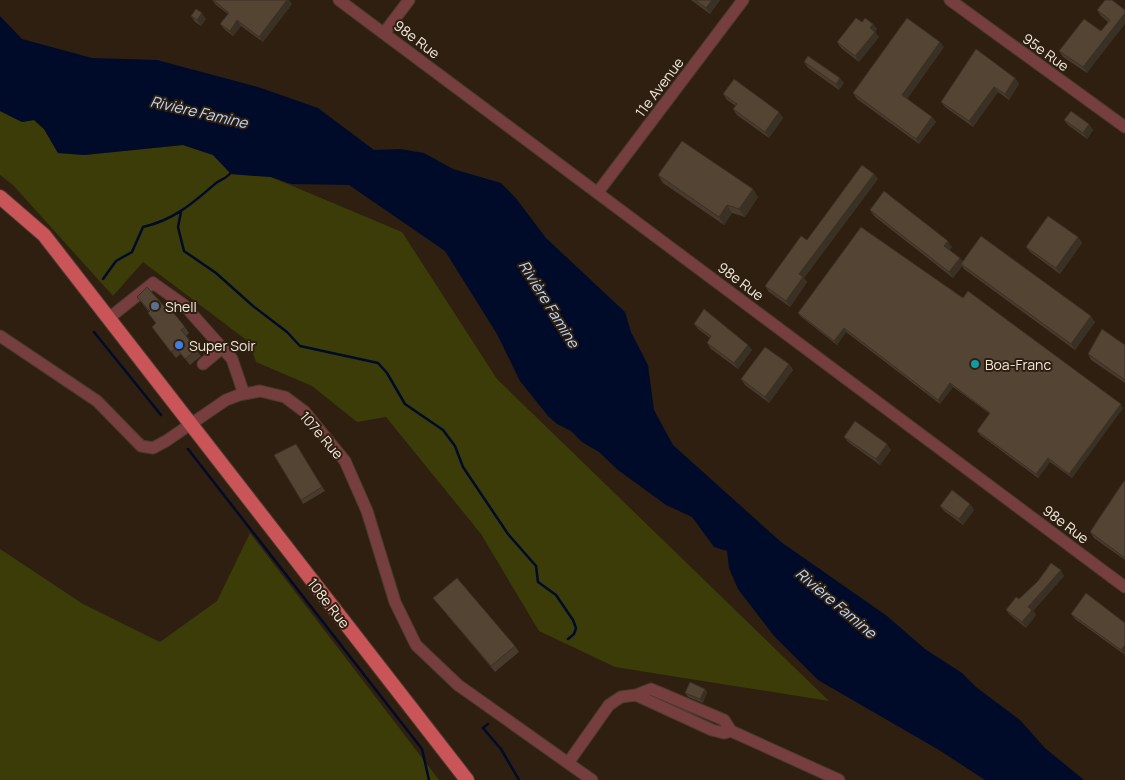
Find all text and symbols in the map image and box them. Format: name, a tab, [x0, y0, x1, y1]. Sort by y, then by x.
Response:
street label: 98e Rue	[390, 15, 444, 63]
street label: 95e Rue	[1019, 29, 1073, 75]
street label: 11e Avenue	[630, 53, 688, 121]
water label: Rivière Famine	[148, 91, 251, 134]
water label: Rivière Famine	[514, 256, 585, 353]
street label: 98e Rue	[714, 257, 768, 305]
place label: Shell	[165, 297, 197, 316]
marker: Shell	[149, 300, 161, 312]
place label: Super Soir	[189, 336, 256, 355]
marker: Super Soir	[173, 339, 185, 351]
place label: Boa-Franc	[985, 355, 1051, 374]
marker: Boa-Franc	[969, 358, 981, 370]
street label: 107e Rue	[296, 407, 348, 463]
street label: 98e Rue	[1039, 500, 1093, 548]
water label: Rivière Famine	[791, 563, 882, 644]
street label: 108e Rue	[304, 574, 354, 632]

